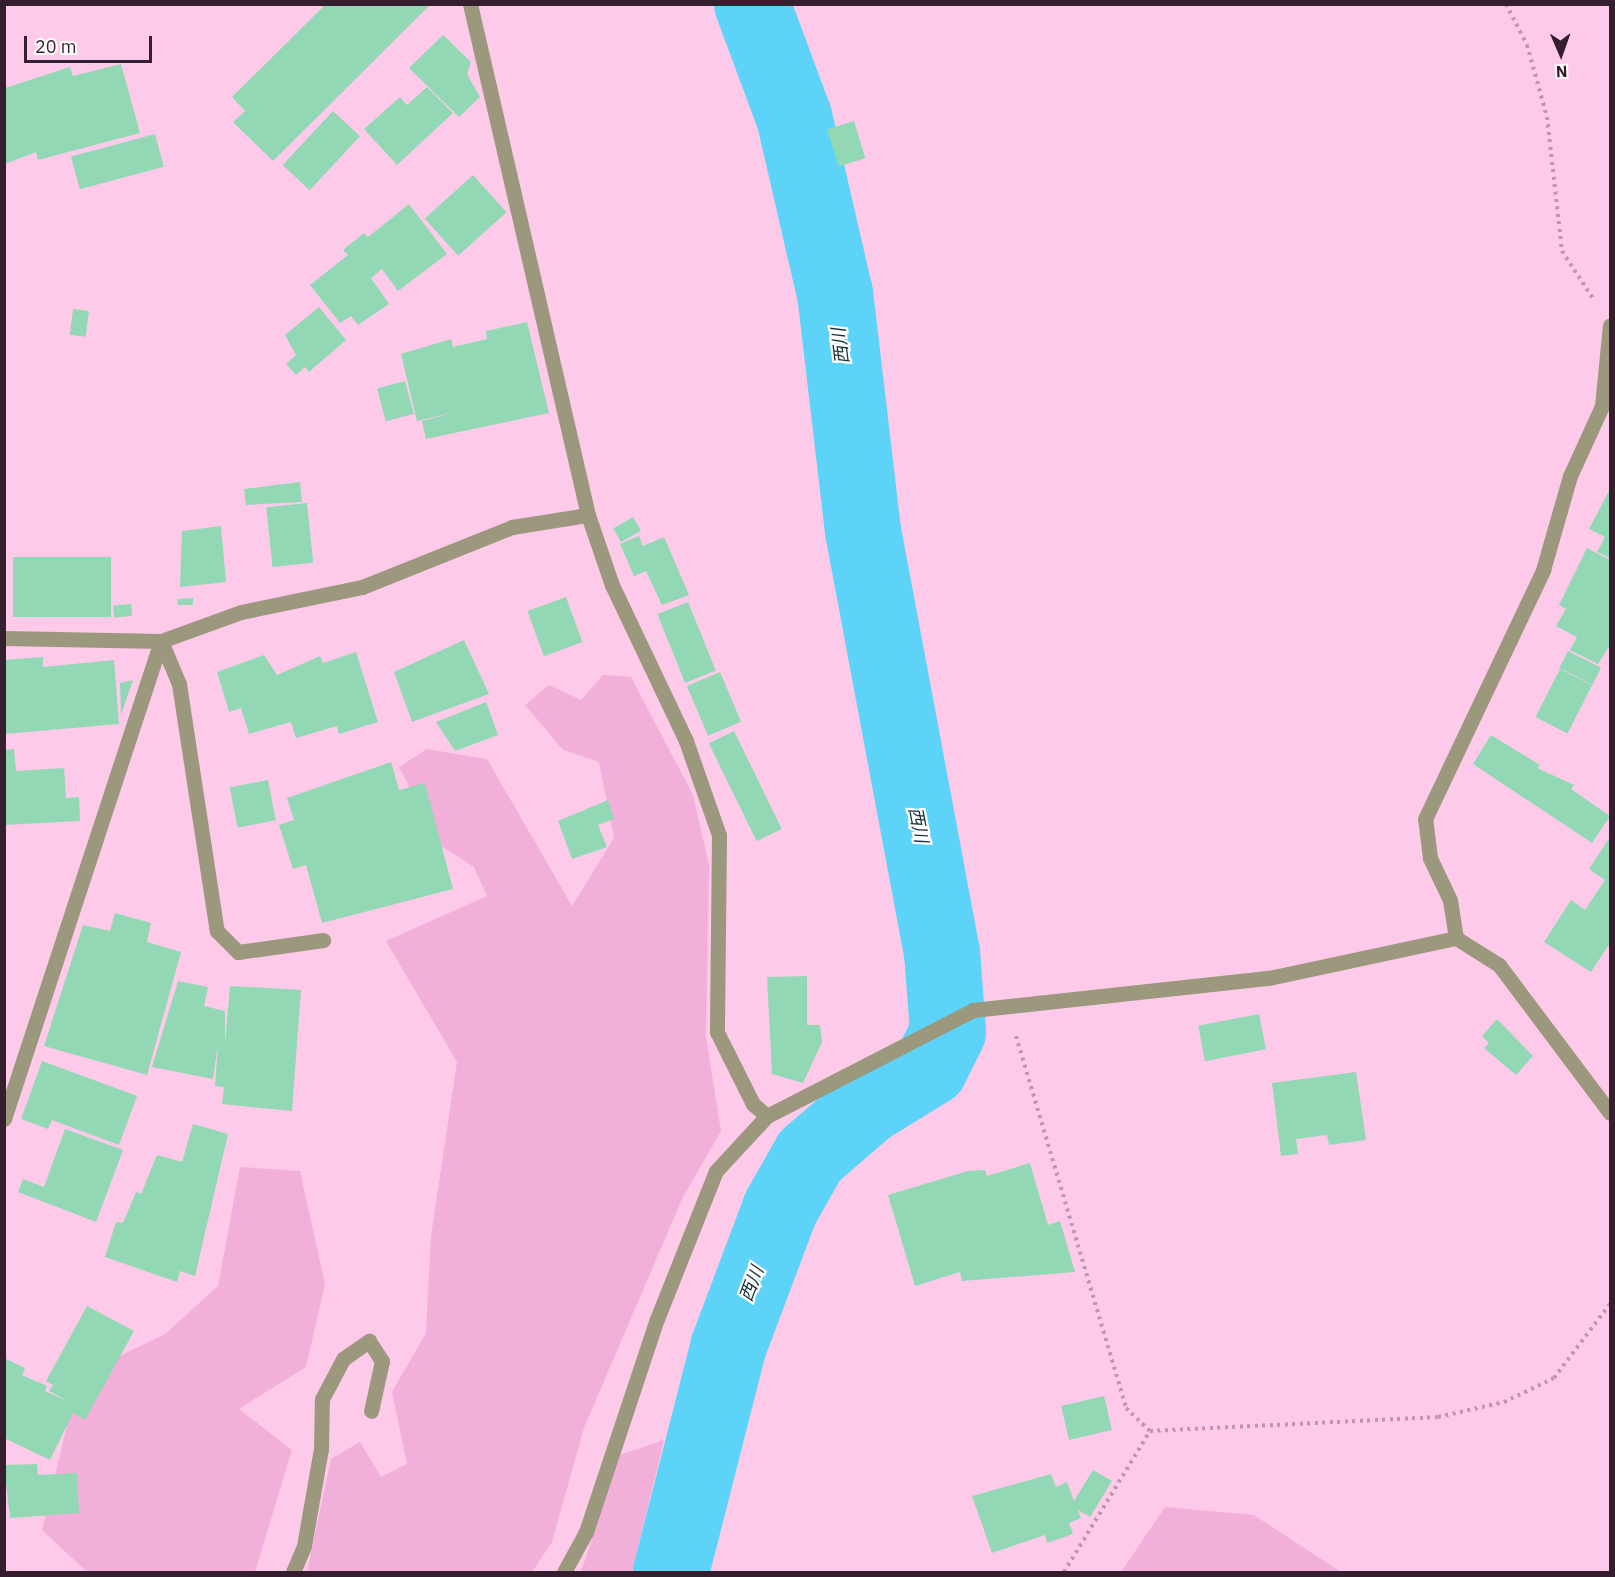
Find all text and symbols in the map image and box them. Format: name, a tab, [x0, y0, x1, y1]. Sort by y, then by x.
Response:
scale bar	[27, 24, 154, 62]
north arrow	[1531, 24, 1591, 84]
text: 20 m	[35, 35, 77, 58]
text: N	[1555, 62, 1568, 82]
water label: 西川	[828, 327, 854, 365]
water label: 西川	[904, 805, 932, 845]
water label: 西川	[735, 1263, 769, 1305]

